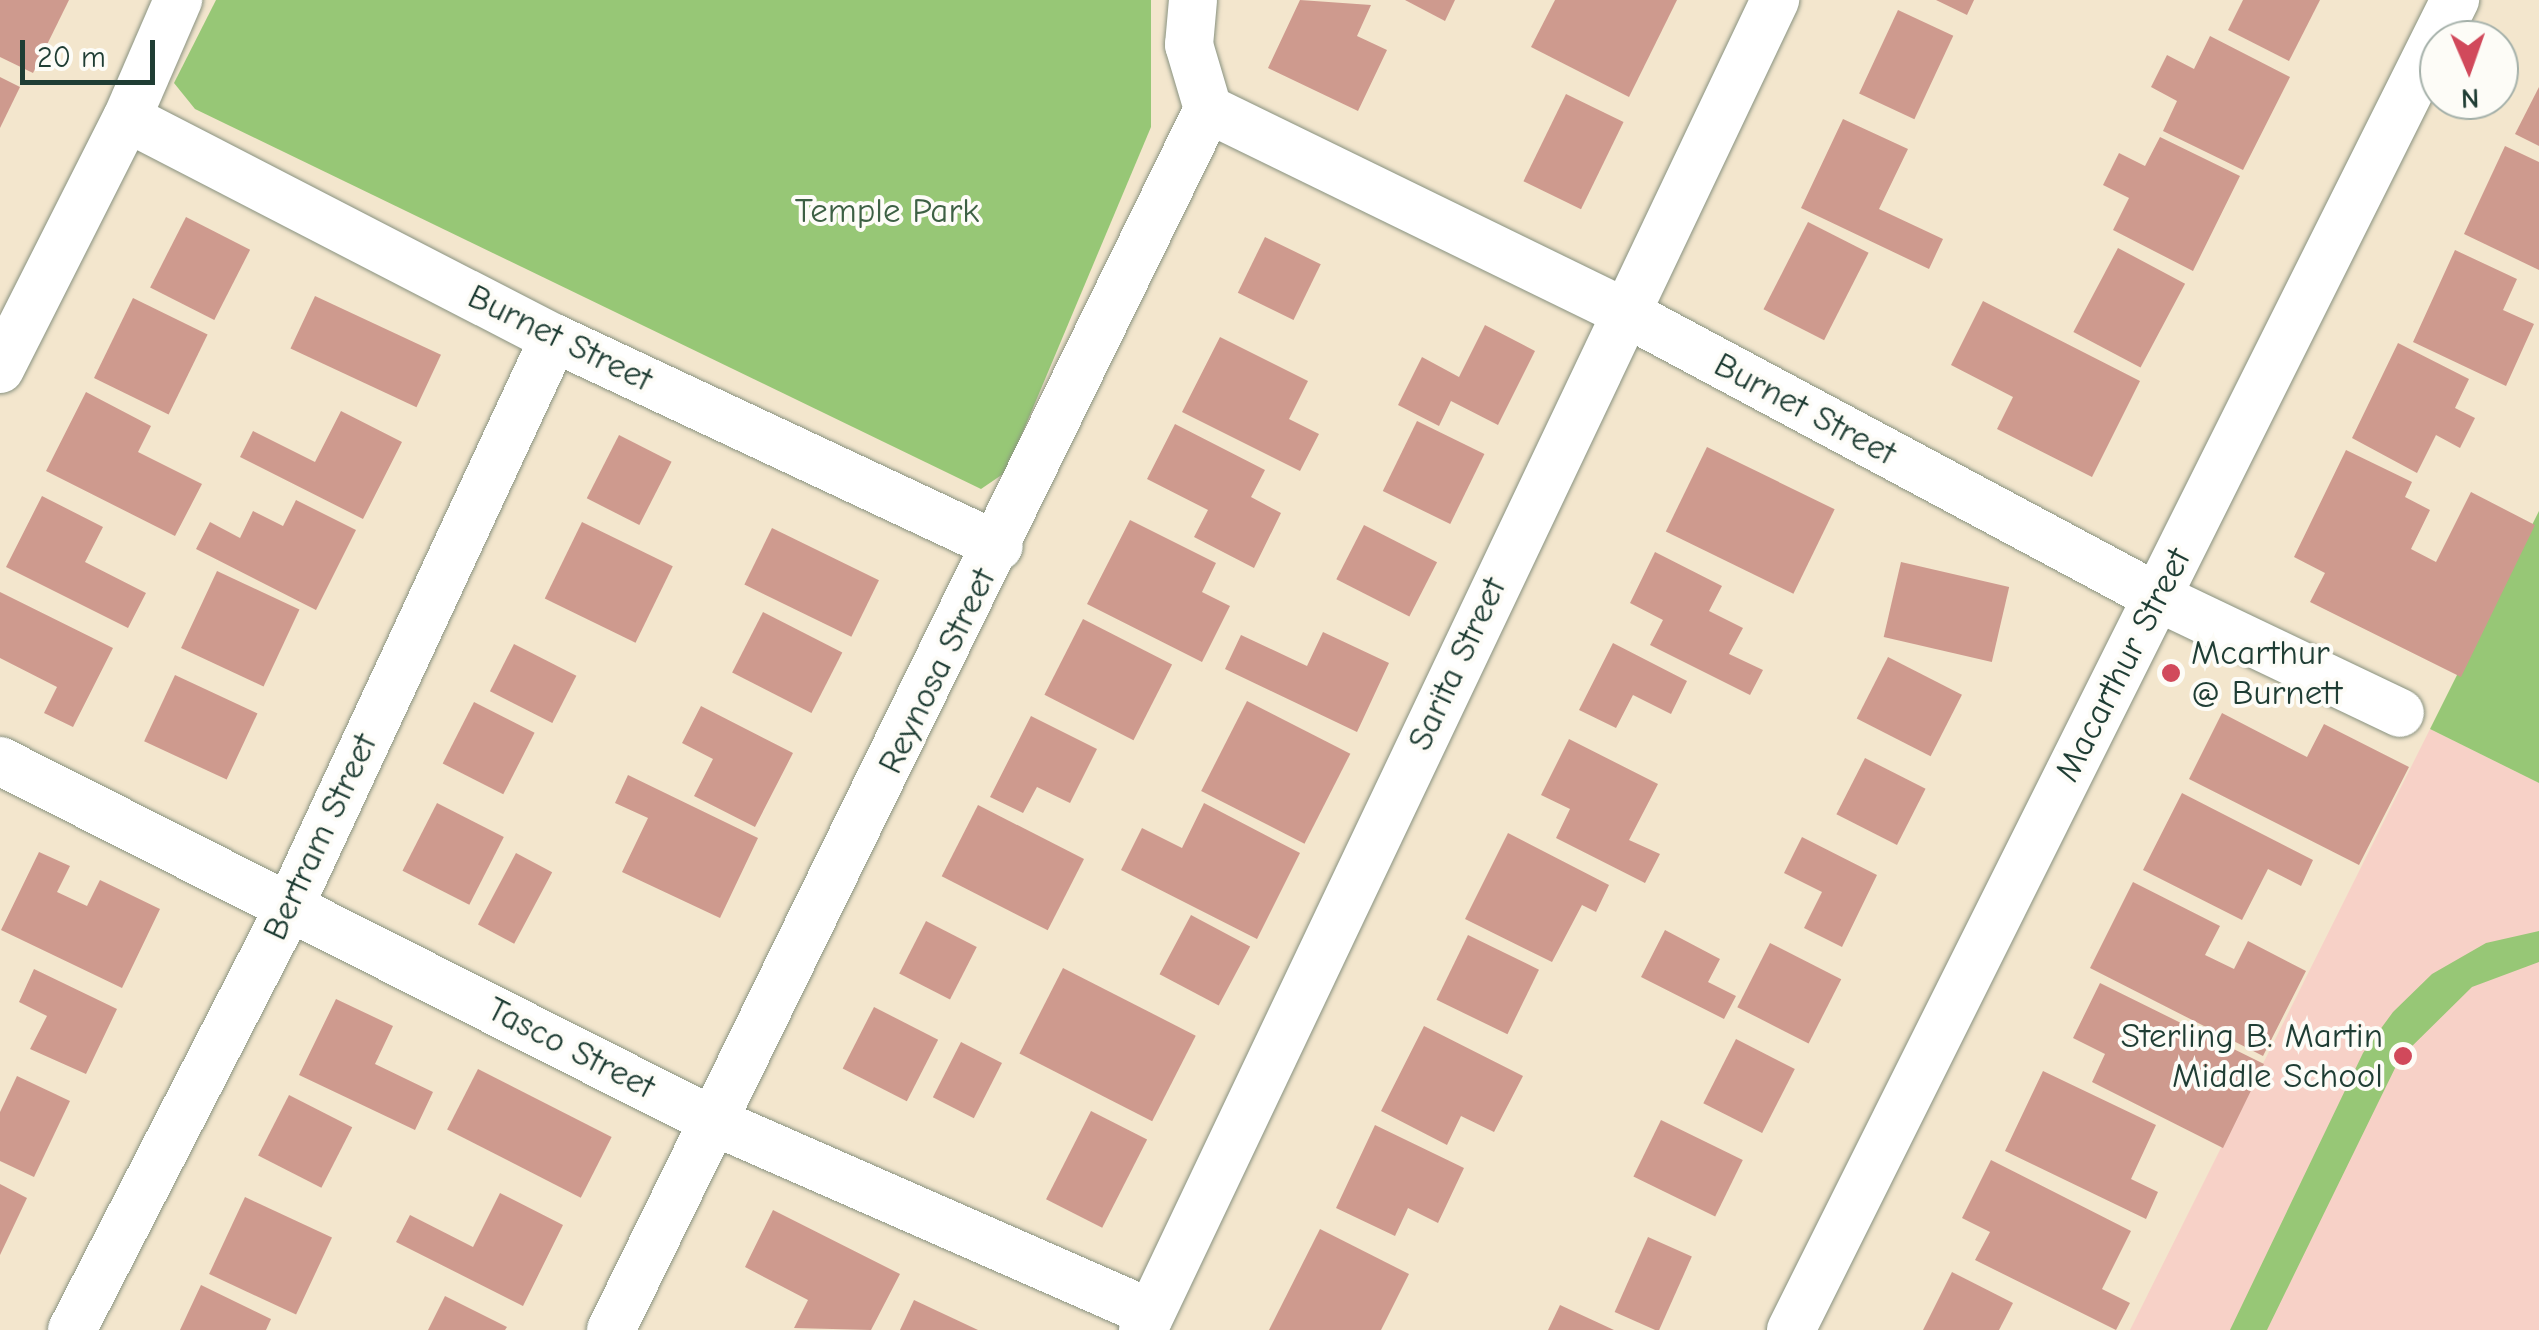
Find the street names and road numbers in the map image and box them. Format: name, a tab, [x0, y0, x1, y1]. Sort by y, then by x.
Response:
street label: Burnet Street	[461, 275, 659, 401]
street label: Burnet Street	[1707, 344, 1903, 474]
street label: Macarthur Street	[2046, 541, 2200, 789]
street label: Reynosa Street	[869, 562, 1005, 780]
street label: Sarita Street	[1399, 571, 1515, 757]
street label: Bertram Street	[254, 727, 386, 947]
street label: Tasco Street	[480, 988, 662, 1108]

